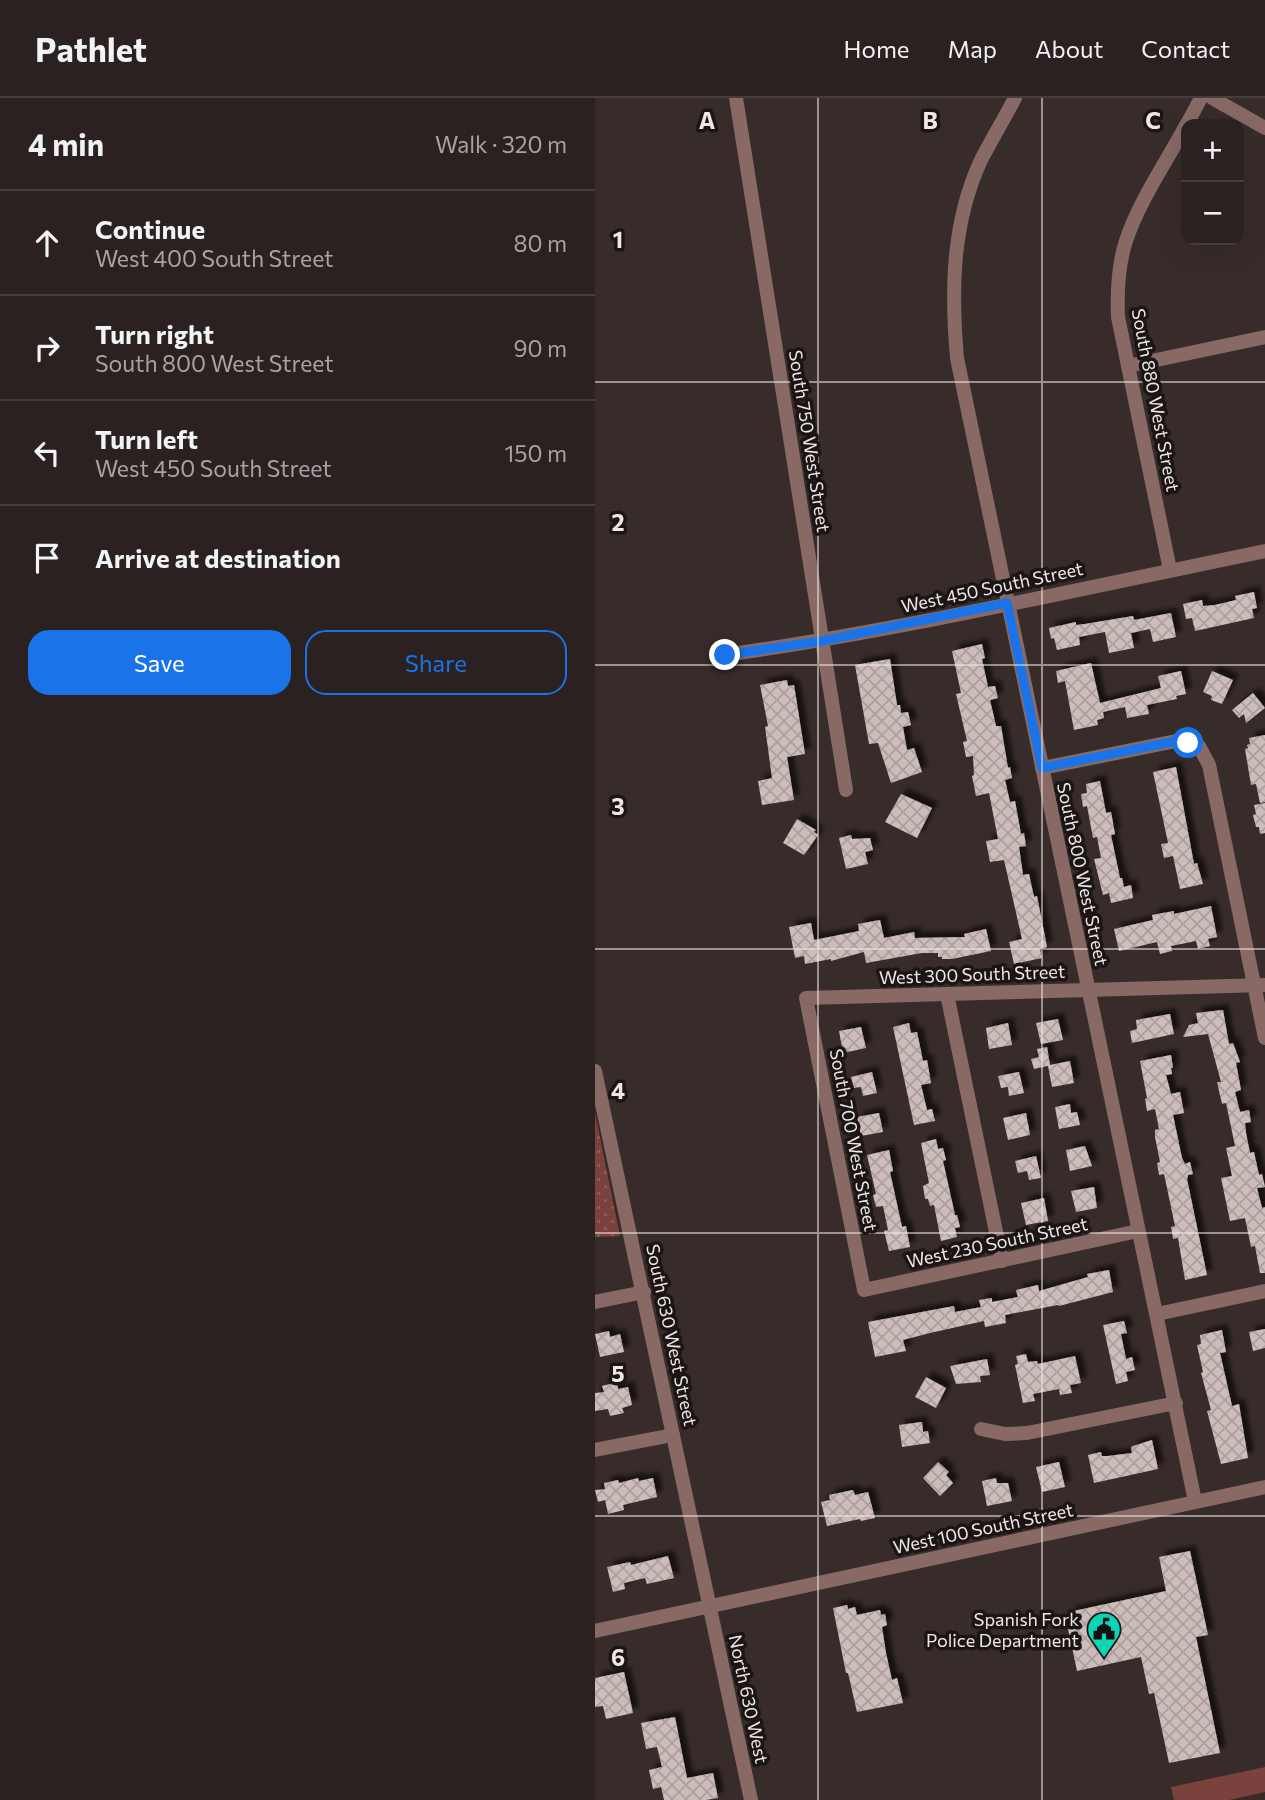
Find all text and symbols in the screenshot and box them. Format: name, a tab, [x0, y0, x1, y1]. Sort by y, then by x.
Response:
text: Pathlet	[35, 28, 147, 69]
text: Home	[844, 34, 910, 63]
text: Map	[948, 34, 997, 63]
text: About	[1035, 34, 1103, 63]
text: Contact	[1141, 34, 1230, 63]
text: A	[699, 106, 716, 134]
text: B	[922, 106, 938, 134]
text: C	[1145, 106, 1161, 134]
map controls	[1181, 119, 1244, 245]
button: +	[1181, 119, 1244, 182]
text: 4 min	[28, 125, 104, 162]
text: Walk · 320 m	[435, 130, 567, 158]
button: −	[1181, 182, 1244, 245]
text: Continue	[95, 213, 205, 244]
icon: ahead	[28, 224, 66, 262]
text: 1	[613, 225, 623, 253]
text: 80 m	[514, 229, 567, 257]
text: West 400 South Street	[95, 244, 334, 272]
street label: South 880 West Street	[1127, 307, 1185, 493]
text: Turn right	[95, 318, 214, 349]
icon: right	[28, 329, 66, 367]
text: 90 m	[514, 334, 567, 362]
street label: South 750 West Street	[785, 348, 835, 534]
text: South 800 West Street	[95, 349, 334, 377]
text: Turn left	[95, 423, 198, 454]
icon: left	[28, 434, 66, 472]
text: 150 m	[504, 439, 567, 467]
text: West 450 South Street	[95, 454, 332, 482]
text: 2	[611, 508, 625, 536]
icon: arrive	[28, 539, 66, 577]
text: Arrive at destination	[95, 542, 341, 573]
street label: West 450 South Street	[899, 557, 1085, 617]
button: Save	[28, 630, 291, 695]
button: Share	[305, 630, 567, 695]
route end	[709, 639, 740, 670]
route start	[1172, 727, 1203, 758]
street label: South 800 West Street	[1053, 780, 1113, 968]
text: 3	[611, 792, 625, 820]
street label: West 300 South Street	[879, 960, 1065, 988]
street label: South 700 West Street	[826, 1047, 882, 1233]
text: 4	[611, 1076, 625, 1104]
street label: West 230 South Street	[905, 1212, 1089, 1272]
street label: South 630 West Street	[642, 1242, 702, 1428]
text: 5	[611, 1359, 625, 1387]
street label: West 100 South Street	[891, 1498, 1075, 1558]
place label: Spanish Fork Police Department	[926, 1608, 1079, 1651]
public building icon: Spanish Fork Police Department	[1085, 1610, 1123, 1659]
street label: North 630 West	[725, 1633, 773, 1765]
text: 6	[611, 1643, 625, 1671]

